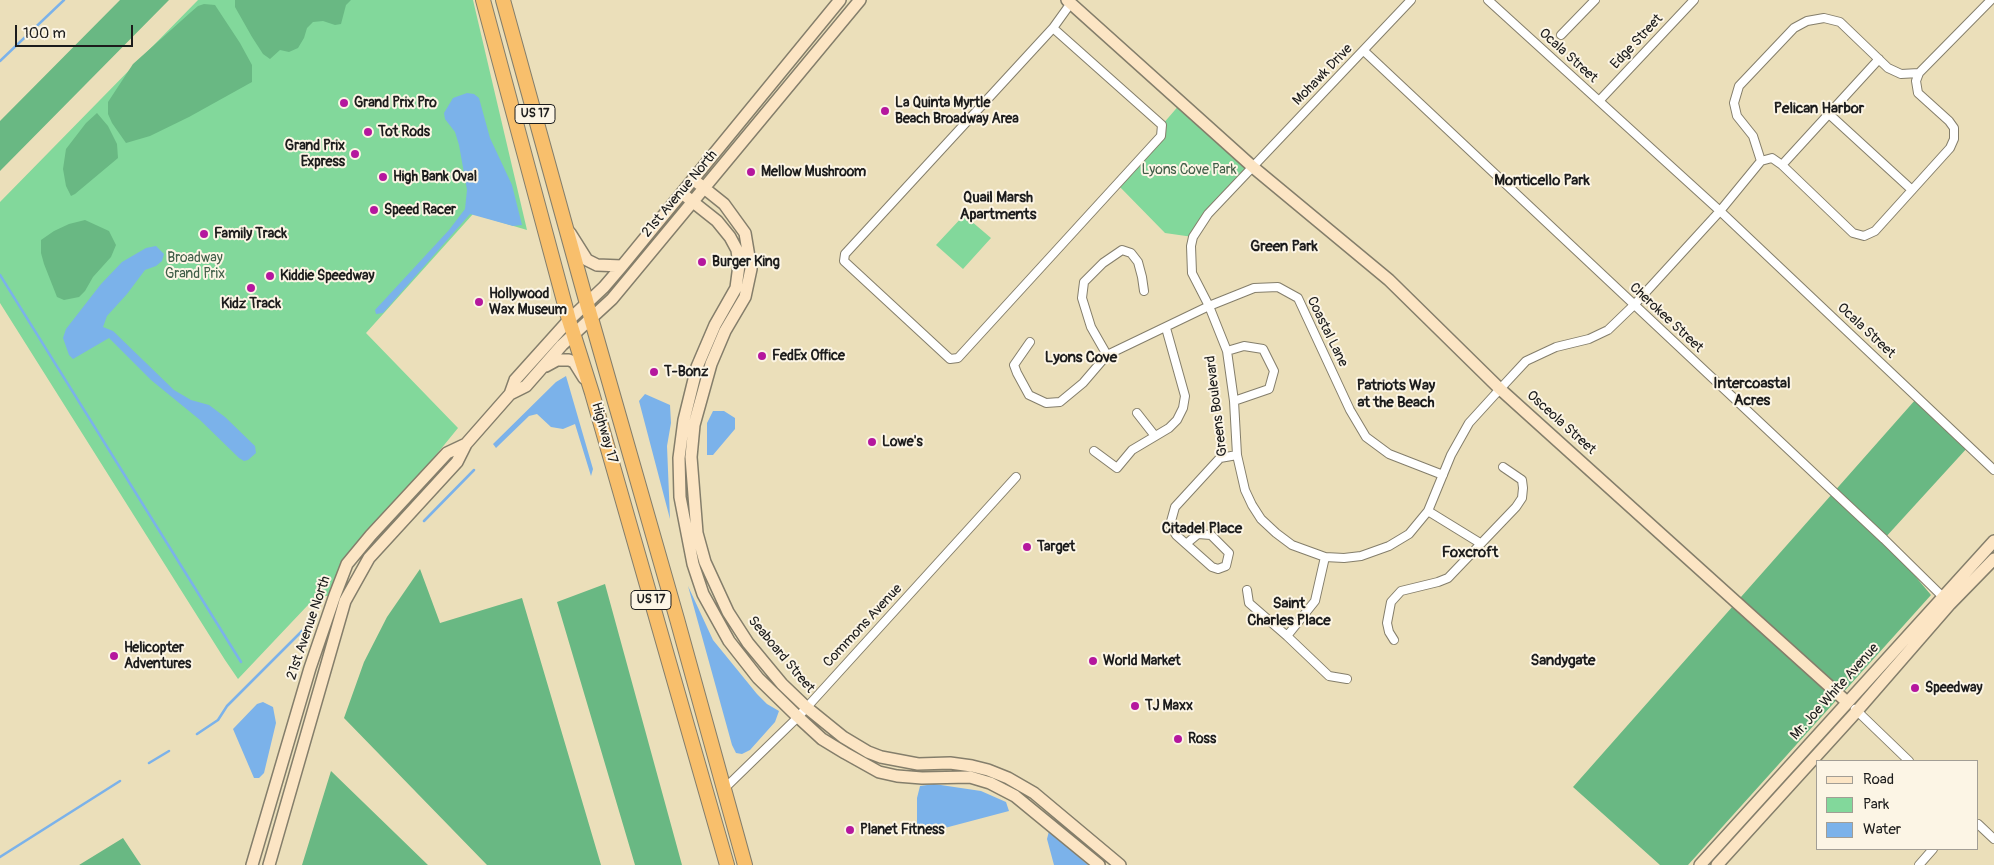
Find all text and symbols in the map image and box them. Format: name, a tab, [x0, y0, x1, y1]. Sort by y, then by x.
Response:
street label: Edge Street	[1607, 11, 1667, 73]
scale bar	[18, 15, 135, 47]
text: 100 m	[23, 24, 66, 43]
street label: Ocala Street	[1535, 25, 1601, 87]
street label: Mohawk Drive	[1290, 41, 1356, 109]
place label: Grand Prix Pro	[354, 95, 437, 111]
place label: La Quinta Myrtle Beach Broadway Area	[895, 95, 1019, 128]
marker: Grand Prix Pro	[338, 97, 350, 109]
district label: Pelican Harbor	[1774, 100, 1864, 118]
road number: US 17	[515, 105, 555, 124]
marker: La Quinta Myrtle Beach Broadway Area	[879, 105, 891, 117]
place label: Tot Rods	[378, 124, 430, 140]
marker: Tot Rods	[362, 126, 374, 138]
place label: Grand Prix Express	[285, 138, 345, 170]
street label: 21st Avenue North	[639, 147, 721, 241]
marker: Grand Prix Express	[349, 148, 361, 160]
park label: Lyons Cove Park	[1141, 162, 1237, 178]
place label: Mellow Mushroom	[761, 164, 866, 180]
marker: Mellow Mushroom	[745, 166, 757, 178]
place label: High Bank Oval	[393, 169, 477, 185]
marker: High Bank Oval	[377, 171, 389, 183]
district label: Monticello Park	[1494, 172, 1590, 190]
district label: Quail Marsh Apartments	[960, 189, 1036, 224]
place label: Speed Racer	[384, 202, 456, 218]
marker: Speed Racer	[368, 204, 380, 216]
place label: Family Track	[214, 226, 287, 242]
marker: Family Track	[198, 228, 210, 240]
district label: Green Park	[1250, 238, 1318, 256]
park label: Broadway Grand Prix	[165, 250, 225, 282]
place label: Burger King	[712, 254, 780, 270]
marker: Burger King	[696, 256, 708, 268]
place label: Kiddie Speedway	[280, 268, 374, 284]
marker: Kiddie Speedway	[264, 270, 276, 282]
street label: Cherokee Street	[1626, 279, 1706, 357]
marker: Kidz Track	[245, 282, 257, 294]
place label: Hollywood Wax Museum	[489, 286, 567, 318]
street label: Coastal Lane	[1303, 294, 1351, 370]
place label: Kidz Track	[221, 296, 281, 312]
marker: Hollywood Wax Museum	[473, 296, 485, 308]
street label: Ocala Street	[1833, 300, 1899, 362]
place label: FedEx Office	[772, 348, 845, 364]
district label: Lyons Cove	[1045, 349, 1117, 367]
marker: FedEx Office	[756, 350, 768, 362]
street label: Greens Boulevard	[1202, 355, 1232, 457]
place label: T-Bonz	[664, 364, 708, 380]
marker: T-Bonz	[648, 366, 660, 378]
district label: Intercoastal Acres	[1713, 375, 1791, 410]
district label: Patriots Way at the Beach	[1357, 377, 1435, 412]
street label: Osceola Street	[1523, 387, 1599, 459]
street label: Highway 17	[587, 400, 621, 466]
place label: Lowe's	[882, 434, 923, 450]
marker: Lowe's	[866, 436, 878, 448]
district label: Citadel Place	[1162, 520, 1242, 538]
place label: Target	[1037, 539, 1075, 555]
marker: Target	[1021, 541, 1033, 553]
district label: Foxcroft	[1442, 544, 1498, 562]
street label: 21st Avenue North	[283, 574, 335, 682]
street label: Commons Avenue	[820, 581, 906, 671]
road number: US 17	[631, 590, 671, 610]
district label: Saint Charles Place	[1247, 595, 1331, 630]
street label: Seaboard Street	[744, 613, 818, 697]
place label: Helicopter Adventures	[124, 640, 191, 672]
street label: Mr. Joe White Avenue	[1787, 640, 1883, 744]
marker: Helicopter Adventures	[108, 650, 120, 662]
district label: Sandygate	[1531, 652, 1595, 670]
place label: World Market	[1103, 653, 1181, 669]
marker: World Market	[1087, 655, 1099, 667]
place label: Speedway	[1925, 680, 1982, 696]
marker: Speedway	[1909, 682, 1921, 694]
place label: TJ Maxx	[1145, 698, 1193, 714]
marker: TJ Maxx	[1129, 700, 1141, 712]
place label: Ross	[1188, 731, 1216, 747]
marker: Ross	[1172, 733, 1184, 745]
legend	[1816, 760, 1979, 850]
text: Road	[1863, 770, 1894, 789]
text: Park	[1863, 795, 1889, 814]
text: Water	[1863, 820, 1901, 839]
place label: Planet Fitness	[860, 822, 945, 838]
marker: Planet Fitness	[844, 824, 856, 836]

